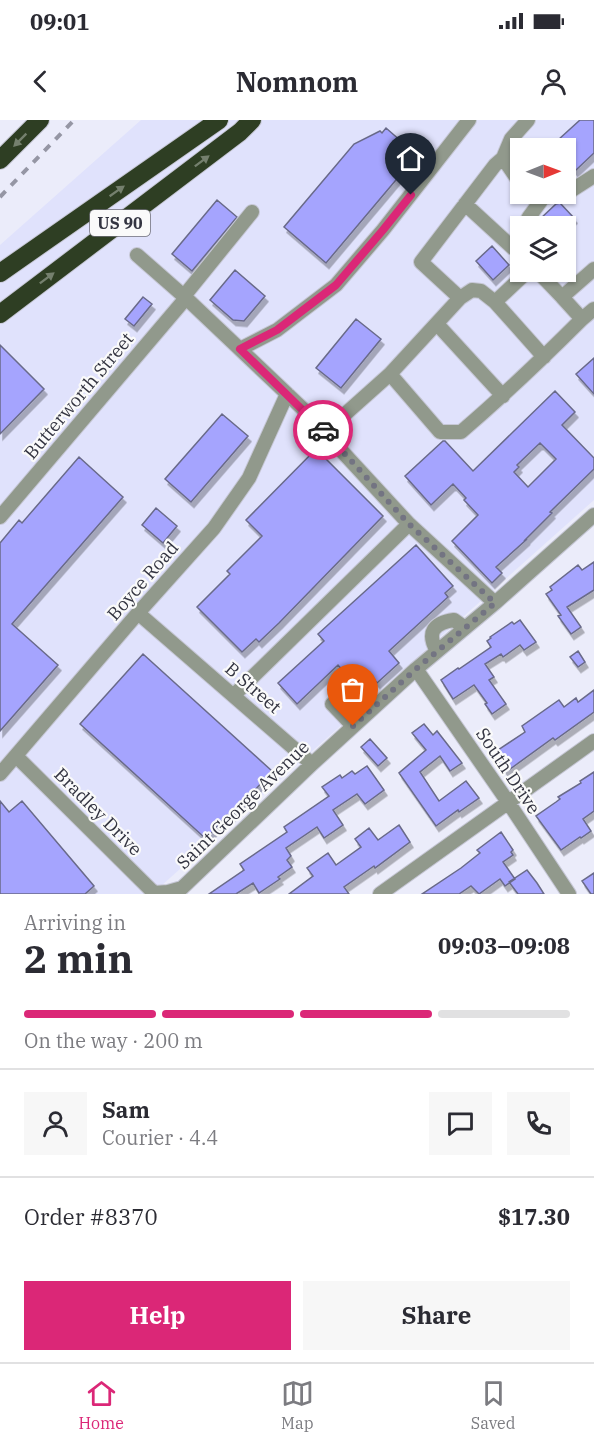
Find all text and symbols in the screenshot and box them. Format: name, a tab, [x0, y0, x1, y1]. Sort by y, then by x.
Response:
text: 09:01	[30, 7, 89, 36]
text: Nomnom	[236, 64, 358, 99]
icon: back	[24, 65, 57, 98]
icon: person	[537, 65, 570, 98]
one-way arrow	[13, 133, 27, 148]
pin	[385, 133, 436, 195]
north arrow	[510, 138, 576, 204]
map controls	[510, 138, 576, 282]
icon: home	[394, 142, 427, 175]
one-way arrow	[194, 154, 210, 167]
one-way arrow	[108, 185, 124, 197]
road number: US 90	[90, 210, 150, 236]
button: layers	[510, 216, 576, 282]
one-way arrow	[39, 273, 54, 285]
street label: Butterworth Street	[19, 328, 138, 464]
courier	[293, 400, 353, 460]
icon: car	[307, 414, 340, 447]
street label: Boyce Road	[102, 536, 183, 625]
street label: B Street	[221, 657, 286, 718]
pin	[327, 664, 378, 726]
icon: bag	[336, 673, 369, 706]
street label: South Drive	[471, 723, 546, 818]
street label: Saint George Avenue	[171, 735, 314, 874]
street label: Bradley Drive	[50, 763, 147, 860]
text: Arriving in	[24, 909, 126, 936]
text: 09:03–09:08	[438, 931, 570, 960]
text: 2 min	[24, 933, 133, 984]
text: On the way · 200 m	[24, 1027, 203, 1054]
button: person	[24, 1092, 87, 1155]
button: chat	[429, 1092, 492, 1155]
button: phone	[507, 1092, 570, 1155]
text: Sam	[102, 1095, 150, 1124]
text: Courier · 4.4	[102, 1124, 218, 1151]
text: Order #8370	[24, 1202, 158, 1231]
text: $17.30	[498, 1202, 570, 1231]
button: Help	[24, 1281, 291, 1350]
button: Share	[303, 1281, 570, 1350]
tab: Home	[78, 1377, 124, 1433]
tab: Map	[281, 1377, 314, 1433]
tab: Saved	[471, 1377, 516, 1433]

